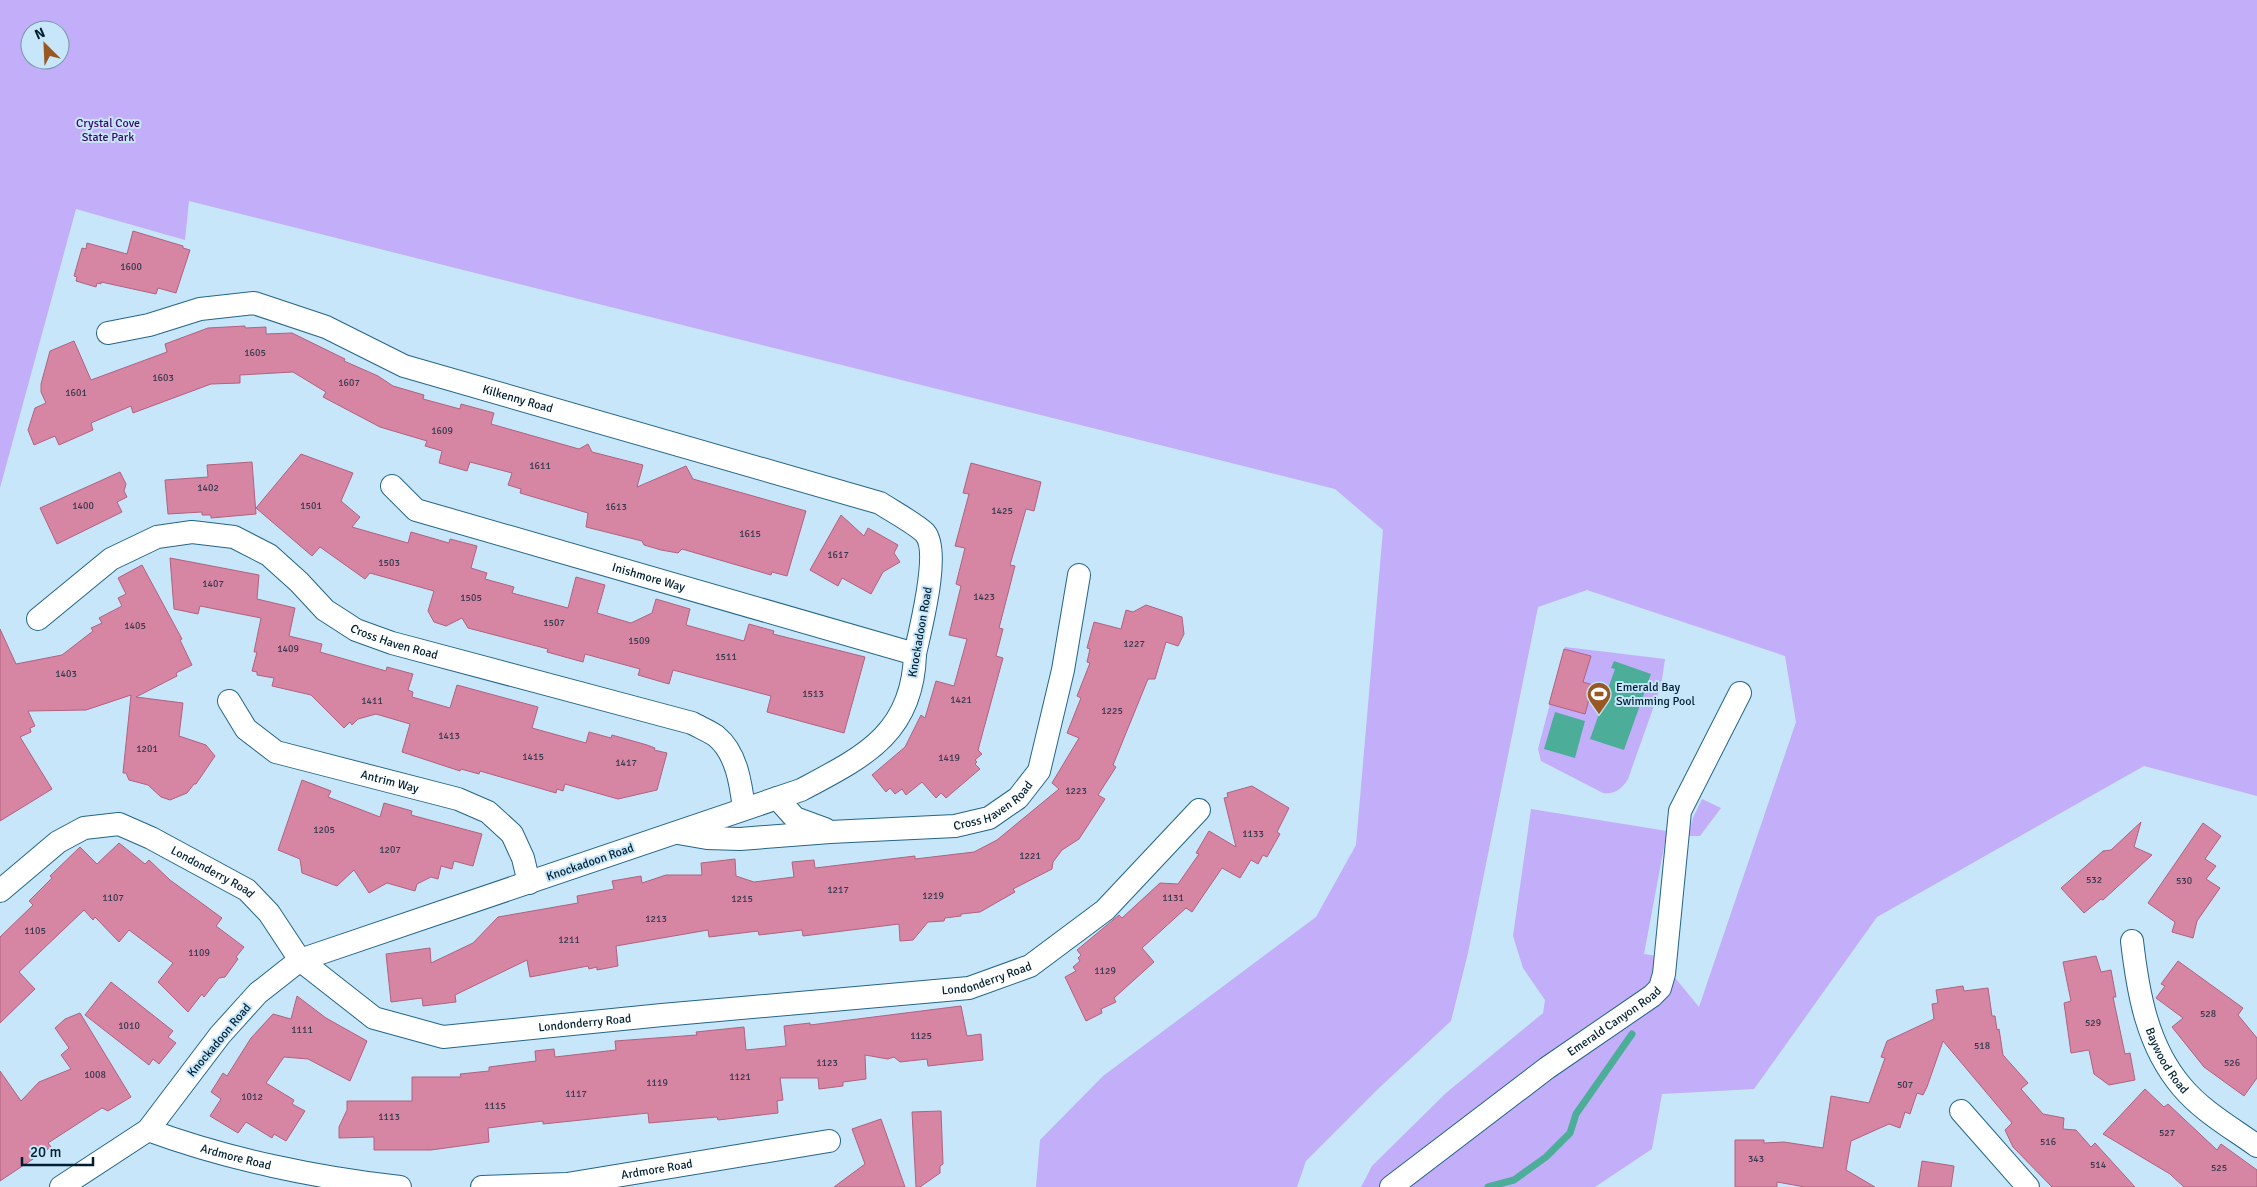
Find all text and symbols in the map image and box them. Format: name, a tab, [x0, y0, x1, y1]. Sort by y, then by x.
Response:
north arrow	[20, 20, 70, 70]
text: N	[32, 24, 48, 43]
park label: Crystal Cove State Park	[76, 116, 140, 145]
house number: 1600	[120, 261, 142, 273]
house number: 1605	[244, 347, 266, 359]
house number: 1603	[152, 372, 174, 384]
house number: 1607	[338, 377, 360, 389]
street label: Kilkenny Road	[481, 382, 555, 416]
house number: 1601	[65, 387, 87, 399]
house number: 1609	[431, 425, 453, 437]
house number: 1611	[529, 460, 551, 472]
house number: 1402	[197, 482, 219, 494]
house number: 1400	[72, 500, 94, 512]
house number: 1501	[300, 500, 322, 512]
house number: 1613	[605, 501, 627, 513]
house number: 1425	[991, 505, 1013, 517]
house number: 1615	[739, 528, 761, 540]
house number: 1617	[827, 549, 849, 561]
house number: 1503	[378, 557, 400, 569]
street label: Inishmore Way	[610, 560, 687, 595]
house number: 1407	[202, 578, 224, 590]
street label: Knockadoon Road	[905, 586, 936, 678]
house number: 1423	[973, 591, 995, 603]
house number: 1505	[460, 592, 482, 604]
house number: 1507	[543, 617, 565, 629]
house number: 1405	[124, 620, 146, 632]
street label: Cross Haven Road	[347, 621, 440, 663]
house number: 1509	[628, 635, 650, 647]
house number: 1227	[1123, 638, 1145, 650]
house number: 1409	[277, 643, 299, 655]
house number: 1511	[715, 651, 737, 663]
house number: 1403	[55, 668, 77, 680]
place label: Emerald Bay Swimming Pool	[1616, 680, 1695, 709]
sports icon: Emerald Bay Swimming Pool	[1586, 681, 1612, 715]
house number: 1513	[802, 688, 824, 700]
house number: 1421	[950, 694, 972, 706]
house number: 1411	[361, 695, 383, 707]
house number: 1225	[1101, 705, 1123, 717]
house number: 1413	[438, 730, 460, 742]
house number: 1201	[136, 743, 158, 755]
house number: 1415	[522, 751, 544, 763]
house number: 1419	[938, 752, 960, 764]
house number: 1417	[615, 757, 637, 769]
street label: Antrim Way	[359, 767, 421, 797]
street label: Cross Haven Road	[952, 778, 1036, 834]
house number: 1223	[1065, 785, 1087, 797]
house number: 1205	[313, 824, 335, 836]
house number: 1133	[1242, 828, 1264, 840]
street label: Knockadoon Road	[545, 841, 636, 884]
street label: Londonderry Road	[168, 843, 258, 901]
house number: 1207	[379, 844, 401, 856]
house number: 1221	[1019, 850, 1041, 862]
house number: 532	[2086, 874, 2102, 886]
house number: 530	[2176, 875, 2192, 887]
house number: 1217	[827, 884, 849, 896]
house number: 1219	[922, 890, 944, 902]
house number: 1107	[102, 892, 124, 904]
house number: 1131	[1162, 892, 1184, 904]
house number: 1215	[731, 893, 753, 905]
house number: 1213	[645, 913, 667, 925]
house number: 1105	[24, 925, 46, 937]
house number: 1211	[558, 934, 580, 946]
house number: 1109	[188, 947, 210, 959]
street label: Londonderry Road	[941, 959, 1034, 998]
house number: 1129	[1094, 965, 1116, 977]
street label: Emerald Canyon Road	[1564, 984, 1665, 1060]
street label: Knockadoon Road	[184, 1001, 254, 1080]
house number: 528	[2200, 1008, 2216, 1020]
street label: Londonderry Road	[538, 1011, 632, 1035]
house number: 529	[2085, 1017, 2101, 1029]
house number: 1010	[118, 1020, 140, 1032]
house number: 1111	[291, 1024, 313, 1036]
street label: Baywood Road	[2142, 1025, 2192, 1097]
house number: 1125	[910, 1030, 932, 1042]
house number: 518	[1974, 1040, 1990, 1052]
house number: 1123	[816, 1057, 838, 1069]
house number: 526	[2224, 1057, 2240, 1069]
house number: 1008	[84, 1069, 106, 1081]
house number: 1121	[729, 1071, 751, 1083]
house number: 1119	[646, 1077, 668, 1089]
house number: 507	[1897, 1079, 1913, 1091]
house number: 1117	[565, 1088, 587, 1100]
house number: 1012	[241, 1091, 263, 1103]
house number: 1115	[484, 1100, 506, 1112]
house number: 1113	[378, 1111, 400, 1123]
house number: 527	[2159, 1127, 2175, 1139]
scale bar	[22, 1134, 94, 1166]
house number: 516	[2040, 1136, 2056, 1148]
street label: Ardmore Road	[199, 1141, 273, 1173]
text: 20 m	[30, 1143, 61, 1161]
house number: 343	[1748, 1153, 1764, 1165]
street label: Ardmore Road	[620, 1156, 694, 1183]
house number: 514	[2090, 1159, 2107, 1171]
house number: 525	[2211, 1162, 2227, 1174]

